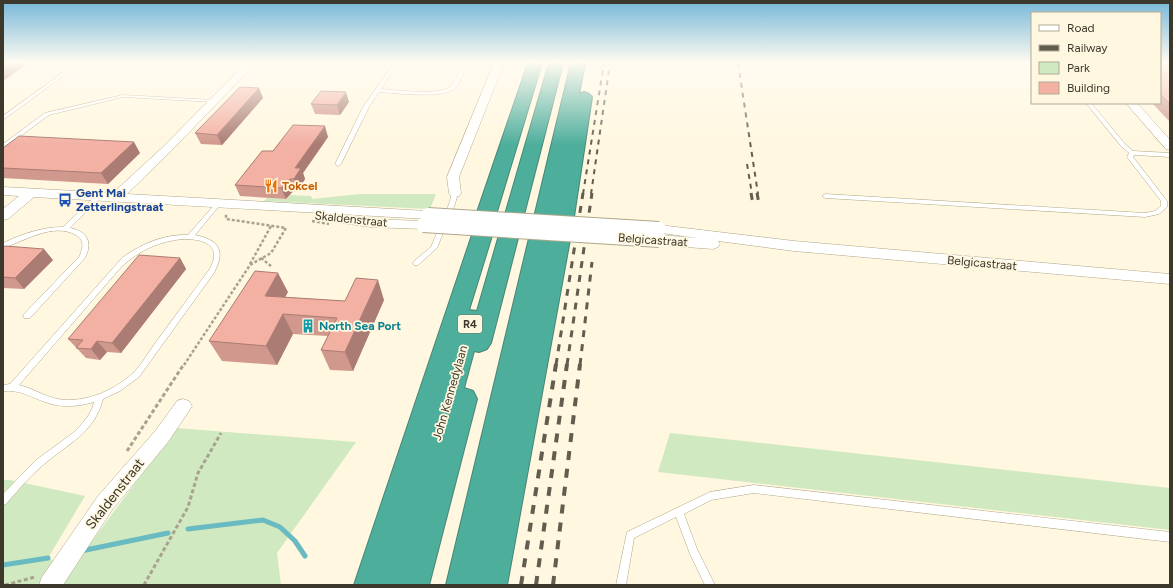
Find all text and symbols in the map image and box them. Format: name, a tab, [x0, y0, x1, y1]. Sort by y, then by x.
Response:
legend	[1031, 12, 1161, 104]
text: Road	[1067, 21, 1095, 35]
text: Railway	[1067, 41, 1108, 55]
text: Park	[1067, 61, 1090, 75]
text: Building	[1067, 81, 1110, 95]
restaurant icon: Tokcel	[263, 178, 279, 194]
place label: Tokcel	[282, 179, 318, 193]
place label: Gent Mai Zetterlingstraat	[76, 186, 164, 214]
bus stop icon: Gent Mai Zetterlingstraat	[57, 192, 73, 208]
street label: Skaldenstraat	[314, 208, 389, 230]
street label: Belgicastraat	[618, 231, 689, 249]
street label: Belgicastraat	[947, 253, 1018, 273]
road number: R4	[458, 315, 482, 333]
building icon: North Sea Port	[300, 318, 316, 334]
place label: North Sea Port	[319, 319, 401, 333]
street label: John Kennedylaan	[430, 344, 470, 442]
street label: Skaldenstraat	[82, 455, 148, 533]

